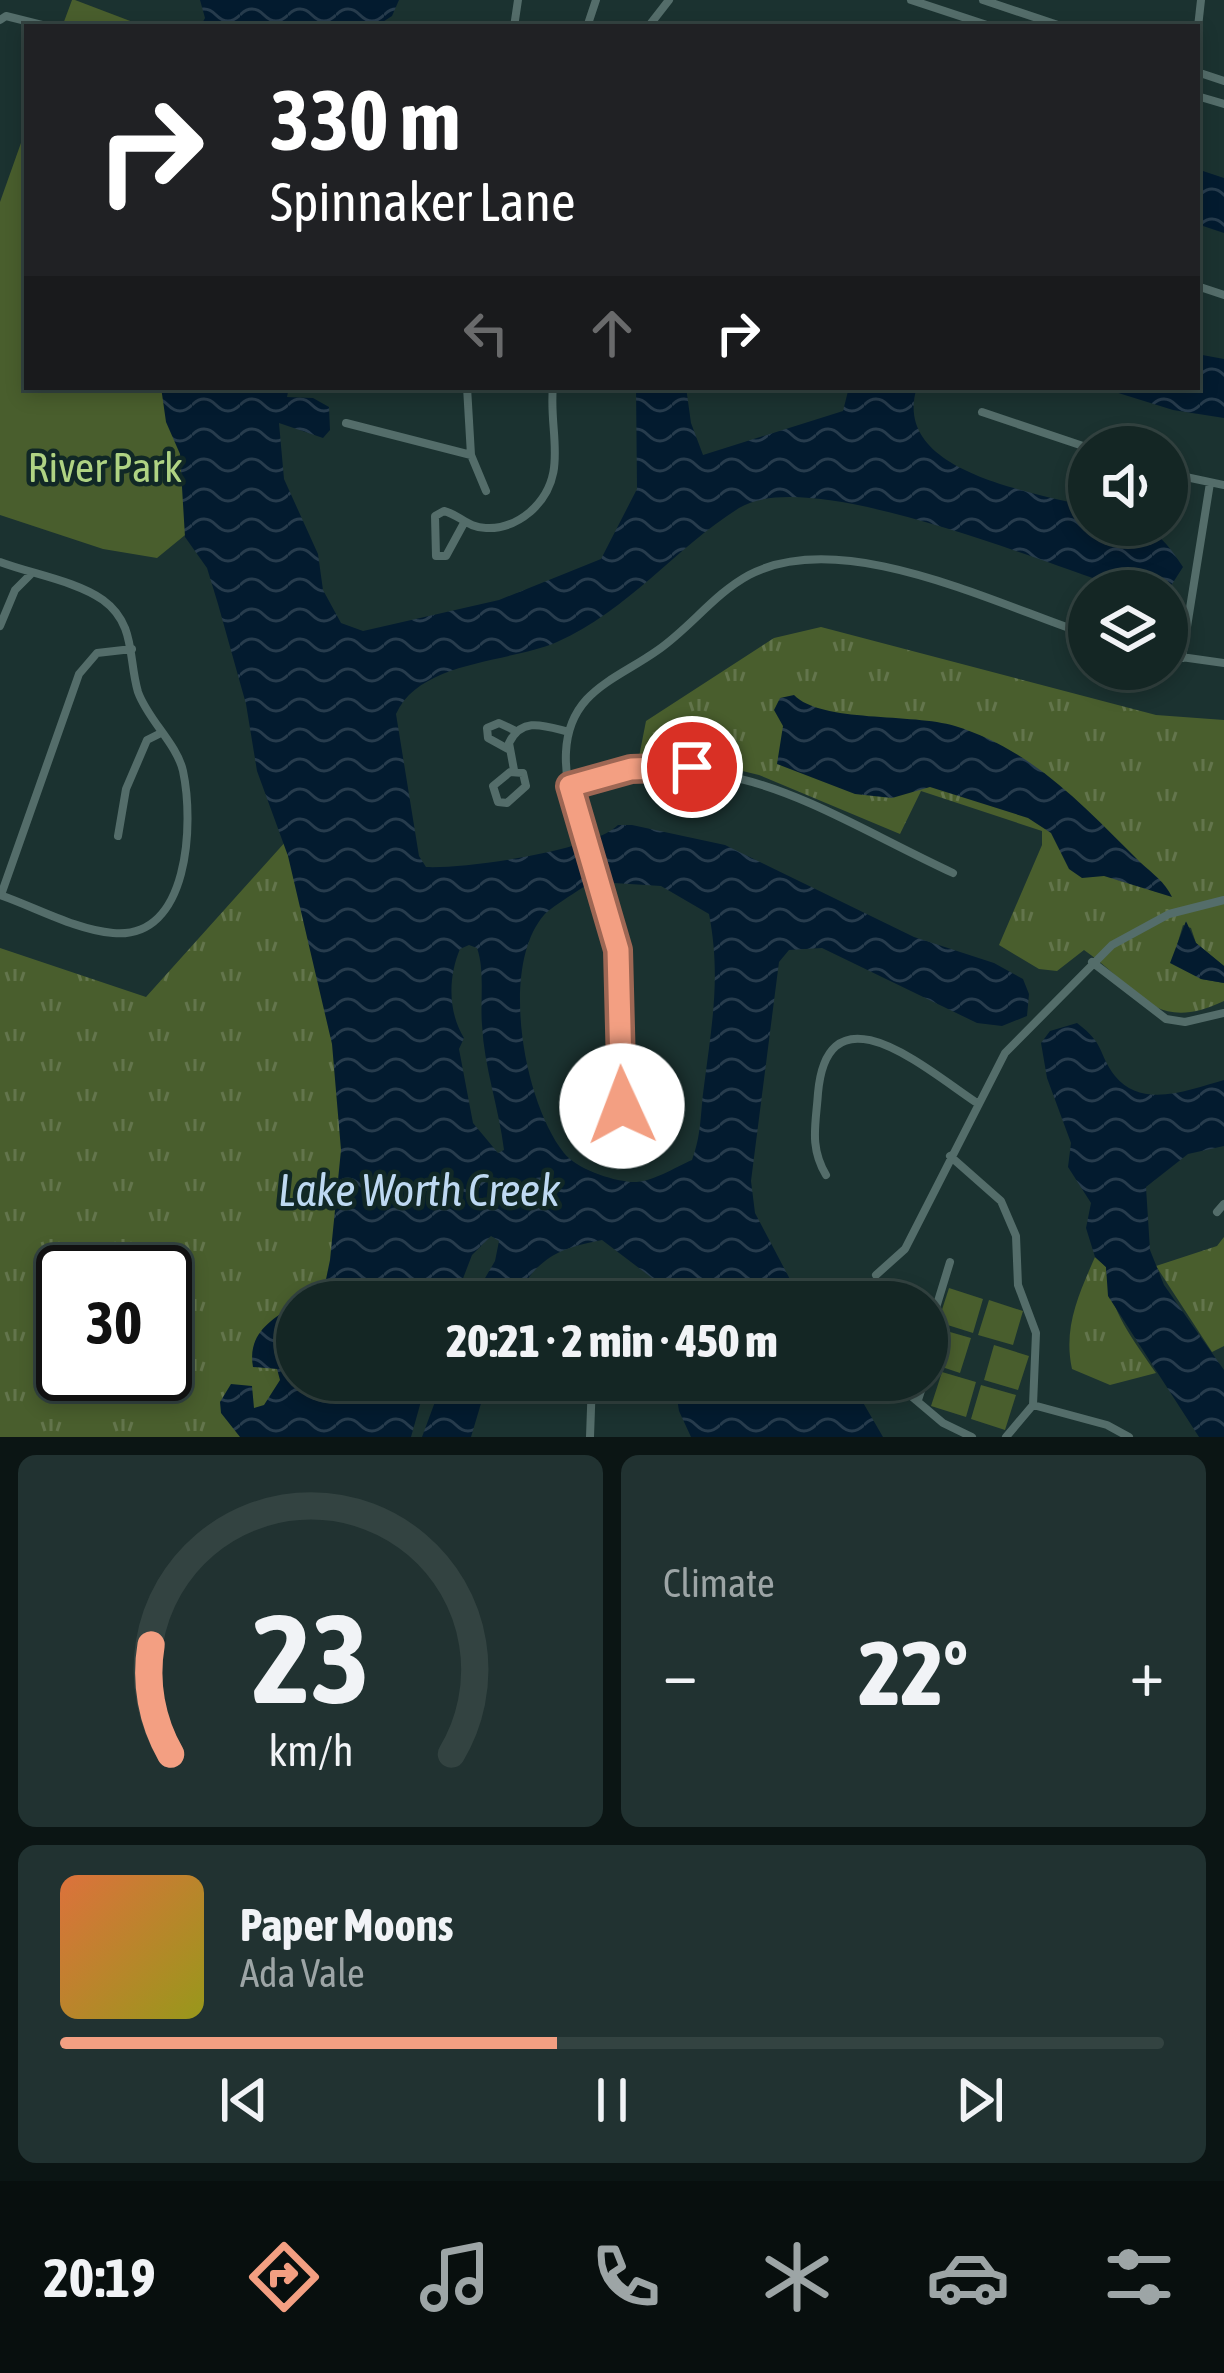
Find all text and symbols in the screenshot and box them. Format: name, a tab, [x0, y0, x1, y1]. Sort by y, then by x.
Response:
icon: right	[72, 72, 228, 228]
text: 330 m	[270, 72, 460, 168]
text: Spinnaker Lane	[270, 171, 575, 232]
icon: left	[453, 300, 519, 366]
icon: ahead	[579, 300, 645, 366]
icon: right	[705, 300, 771, 366]
map controls	[1068, 426, 1188, 690]
button: sound	[1068, 426, 1188, 546]
park label: River Park	[28, 443, 182, 491]
button: layers	[1068, 570, 1188, 690]
pin	[641, 716, 743, 818]
icon: arrive	[659, 734, 725, 800]
position arrow	[559, 1043, 685, 1169]
water label: Lake Worth Creek	[278, 1164, 561, 1216]
speed limit sign: 30	[36, 1245, 192, 1401]
text: 20:21 · 2 min · 450 m	[446, 1315, 778, 1367]
text: Climate	[663, 1561, 775, 1605]
text: 23	[252, 1586, 369, 1729]
text: 22°	[859, 1621, 968, 1724]
text: −	[663, 1634, 697, 1710]
text: +	[1130, 1634, 1164, 1710]
text: km/h	[268, 1726, 353, 1775]
text: Paper Moons	[240, 1899, 453, 1951]
text: Ada Vale	[240, 1951, 365, 1995]
icon: previous	[211, 2067, 277, 2133]
icon: pause	[579, 2067, 645, 2133]
icon: next	[947, 2067, 1013, 2133]
icon: directions	[242, 2235, 326, 2319]
icon: music	[413, 2235, 497, 2319]
icon: phone	[584, 2235, 668, 2319]
icon: climate	[755, 2235, 839, 2319]
icon: car	[926, 2235, 1010, 2319]
icon: filters	[1097, 2235, 1181, 2319]
text: 20:19	[43, 2247, 156, 2308]

